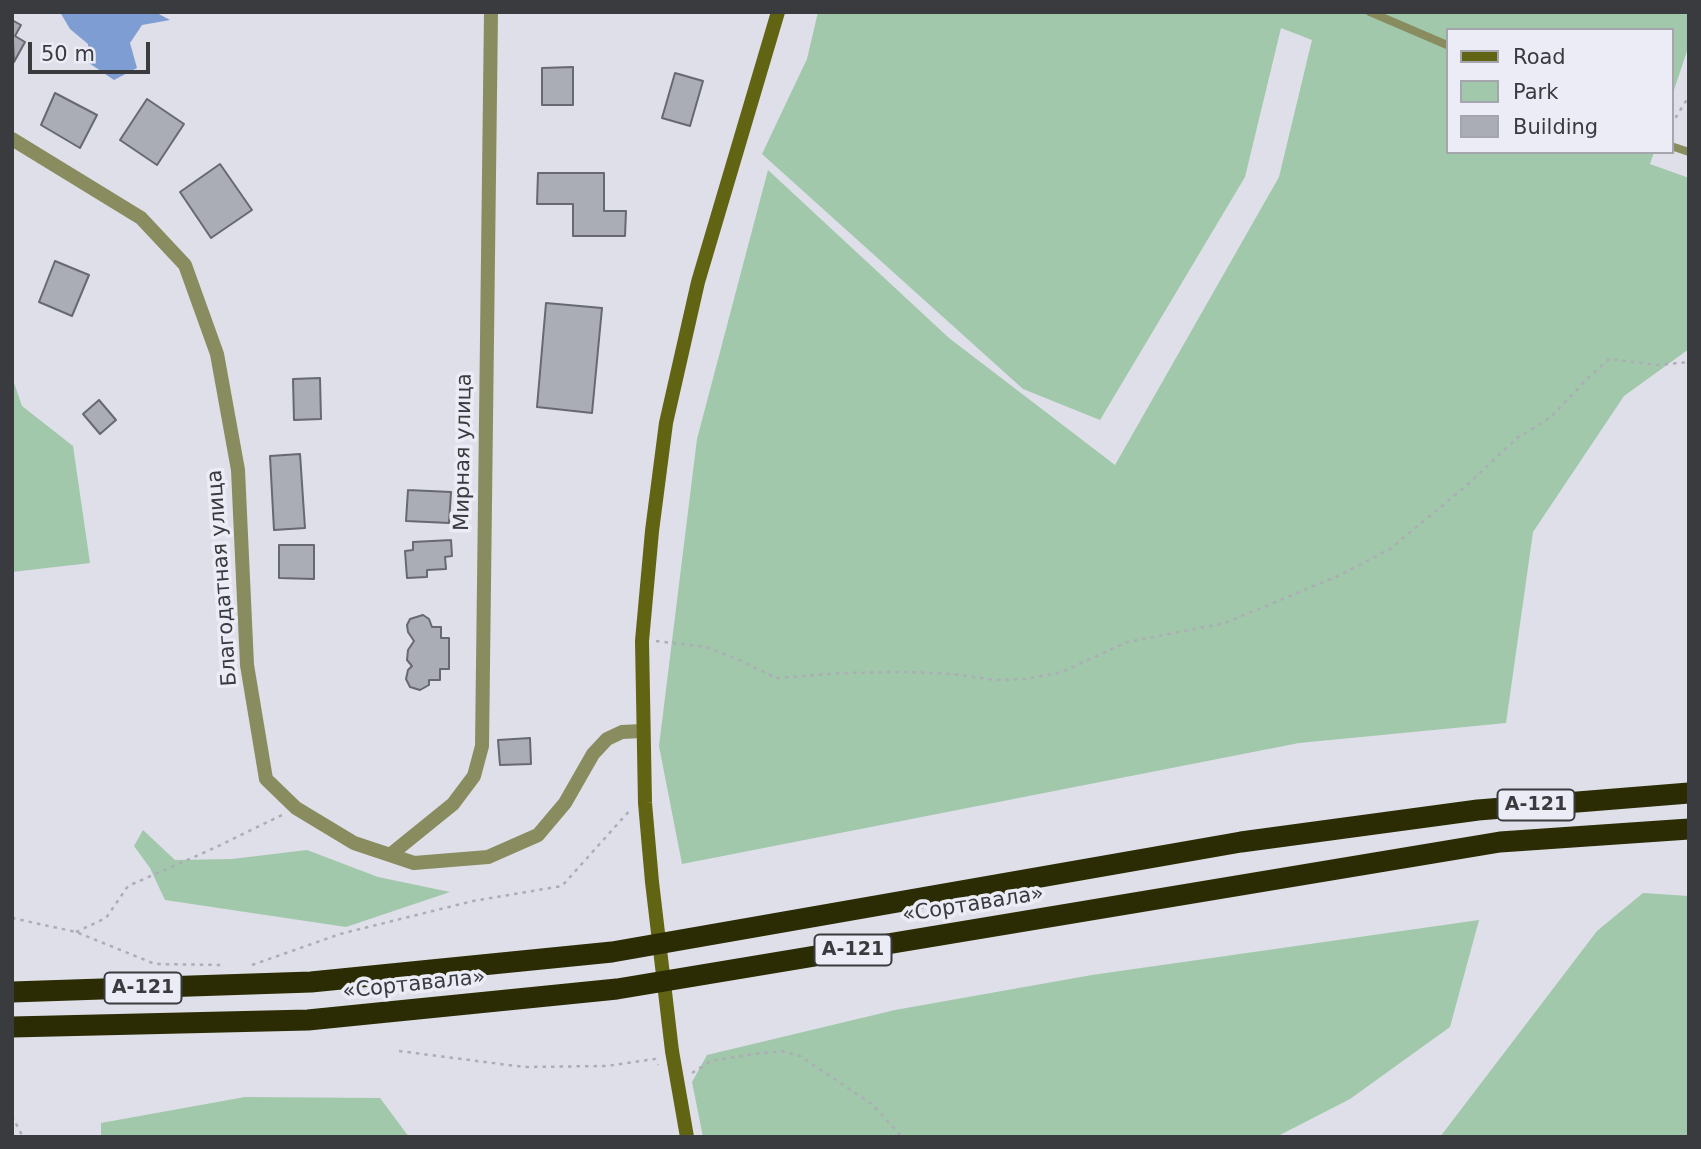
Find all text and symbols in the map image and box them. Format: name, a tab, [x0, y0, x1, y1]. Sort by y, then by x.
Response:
scale bar	[32, 28, 154, 72]
legend	[1446, 28, 1673, 154]
text: 50 m	[41, 42, 95, 66]
text: Road	[1513, 45, 1566, 69]
text: Park	[1513, 80, 1558, 104]
text: Building	[1513, 115, 1598, 139]
street label: Мирная улица	[450, 373, 478, 531]
street label: Благодатная улица	[203, 469, 243, 687]
road number: А-121	[1498, 790, 1574, 820]
street label: «Сортавала»	[900, 881, 1046, 929]
road number: А-121	[814, 934, 892, 966]
street label: «Сортавала»	[341, 965, 487, 1005]
road number: А-121	[104, 972, 182, 1004]

